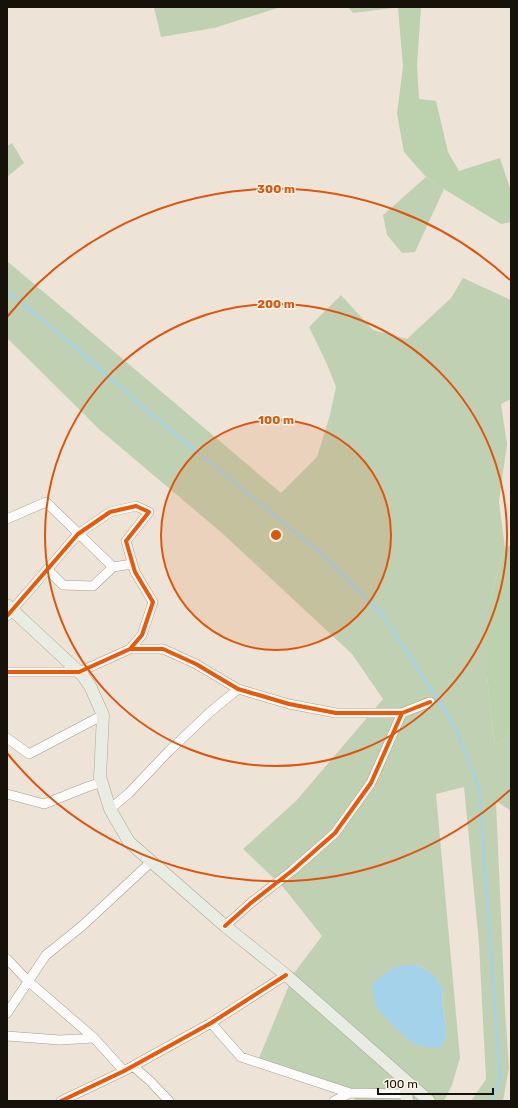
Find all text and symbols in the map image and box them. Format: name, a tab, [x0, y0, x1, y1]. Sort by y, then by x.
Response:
text: 300 m	[257, 182, 295, 196]
text: 200 m	[257, 297, 295, 311]
text: 100 m	[258, 413, 294, 427]
centre of rings	[269, 528, 283, 542]
scale bar	[378, 1070, 493, 1096]
text: 100 m	[384, 1077, 418, 1091]

